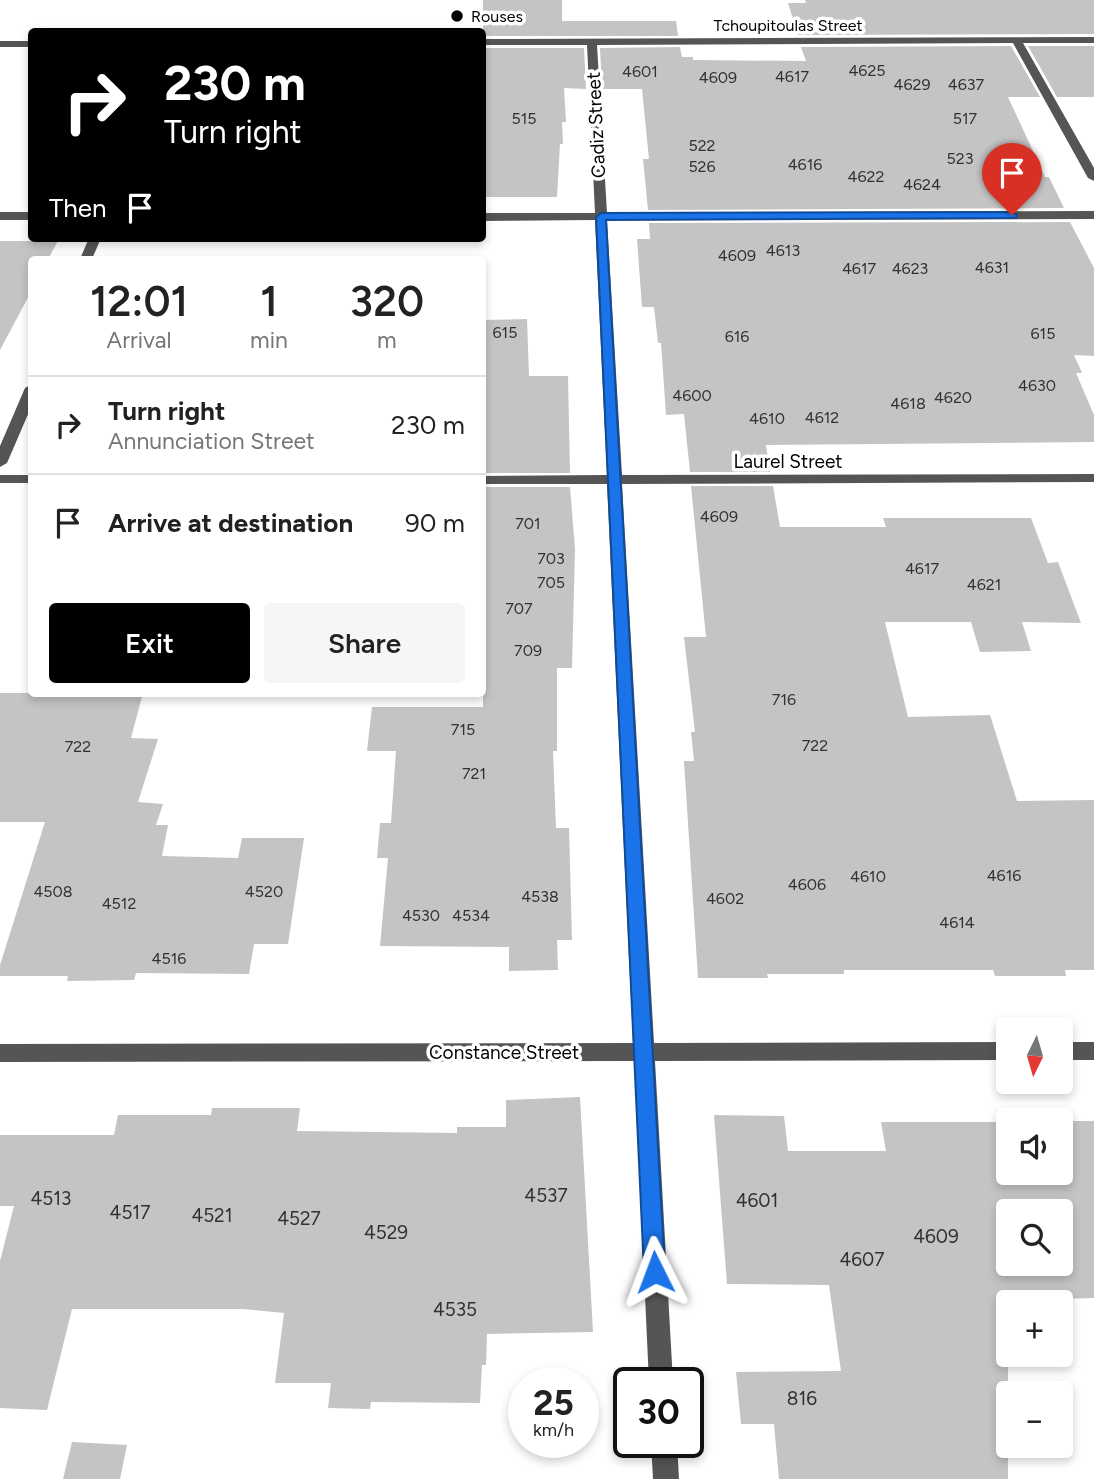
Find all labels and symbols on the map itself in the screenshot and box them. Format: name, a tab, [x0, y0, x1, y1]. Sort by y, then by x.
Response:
place label: Rouses	[471, 7, 523, 26]
marker: Rouses	[449, 8, 465, 24]
street label: Tchoupitoulas Street	[714, 16, 862, 35]
house number: 4625	[848, 61, 886, 80]
house number: 4601	[622, 62, 658, 81]
house number: 4617	[775, 67, 809, 86]
house number: 4609	[699, 68, 737, 87]
street label: Cadiz Street	[582, 71, 610, 179]
house number: 4629	[894, 75, 931, 94]
house number: 4637	[948, 75, 985, 94]
house number: 515	[511, 109, 537, 128]
house number: 517	[953, 109, 978, 128]
house number: 522	[688, 136, 716, 155]
pin	[982, 143, 1042, 215]
house number: 523	[947, 149, 973, 168]
house number: 4616	[788, 155, 822, 174]
house number: 526	[688, 157, 716, 176]
house number: 4622	[848, 167, 884, 186]
house number: 4624	[903, 175, 941, 194]
house number: 4613	[766, 241, 800, 260]
house number: 4609	[718, 246, 756, 265]
house number: 4631	[975, 258, 1009, 277]
house number: 4617	[842, 259, 876, 278]
house number: 4623	[892, 259, 928, 278]
house number: 615	[493, 323, 517, 342]
house number: 615	[1031, 324, 1055, 343]
house number: 616	[725, 327, 749, 346]
house number: 4630	[1018, 376, 1056, 395]
house number: 4600	[672, 386, 712, 405]
house number: 4620	[934, 388, 972, 407]
house number: 4618	[890, 394, 926, 413]
house number: 4612	[805, 408, 839, 427]
house number: 4610	[749, 409, 785, 428]
street label: Laurel Street	[733, 450, 843, 473]
house number: 4609	[700, 507, 738, 526]
house number: 701	[515, 514, 541, 533]
house number: 703	[537, 549, 565, 568]
house number: 4617	[905, 559, 939, 578]
house number: 705	[537, 573, 565, 592]
house number: 4621	[967, 575, 1001, 594]
house number: 707	[505, 599, 533, 618]
house number: 709	[514, 641, 542, 660]
house number: 716	[772, 690, 796, 709]
house number: 715	[451, 720, 475, 739]
house number: 722	[802, 736, 828, 755]
house number: 722	[65, 737, 91, 756]
house number: 721	[462, 764, 486, 783]
house number: 4616	[987, 866, 1021, 885]
house number: 4610	[850, 867, 886, 886]
house number: 4606	[788, 875, 826, 894]
house number: 4508	[33, 882, 73, 901]
house number: 4520	[245, 882, 283, 901]
house number: 4538	[521, 887, 559, 906]
house number: 4602	[706, 889, 744, 908]
house number: 4512	[102, 894, 136, 913]
house number: 4530	[402, 906, 440, 925]
house number: 4534	[452, 906, 490, 925]
house number: 4614	[939, 913, 975, 932]
house number: 4516	[152, 949, 186, 968]
north arrow	[996, 1017, 1073, 1094]
street label: Constance Street	[429, 1041, 579, 1064]
house number: 4537	[524, 1184, 568, 1207]
house number: 4513	[31, 1187, 71, 1210]
house number: 4601	[736, 1189, 778, 1212]
house number: 4517	[110, 1201, 150, 1224]
house number: 4521	[191, 1204, 233, 1227]
house number: 4527	[277, 1207, 321, 1230]
house number: 4529	[364, 1221, 408, 1244]
house number: 4609	[913, 1225, 959, 1248]
position arrow	[618, 1235, 692, 1309]
house number: 4607	[840, 1248, 884, 1271]
house number: 4535	[433, 1298, 477, 1321]
speed limit sign: 30	[613, 1367, 704, 1458]
house number: 816	[787, 1387, 817, 1410]

